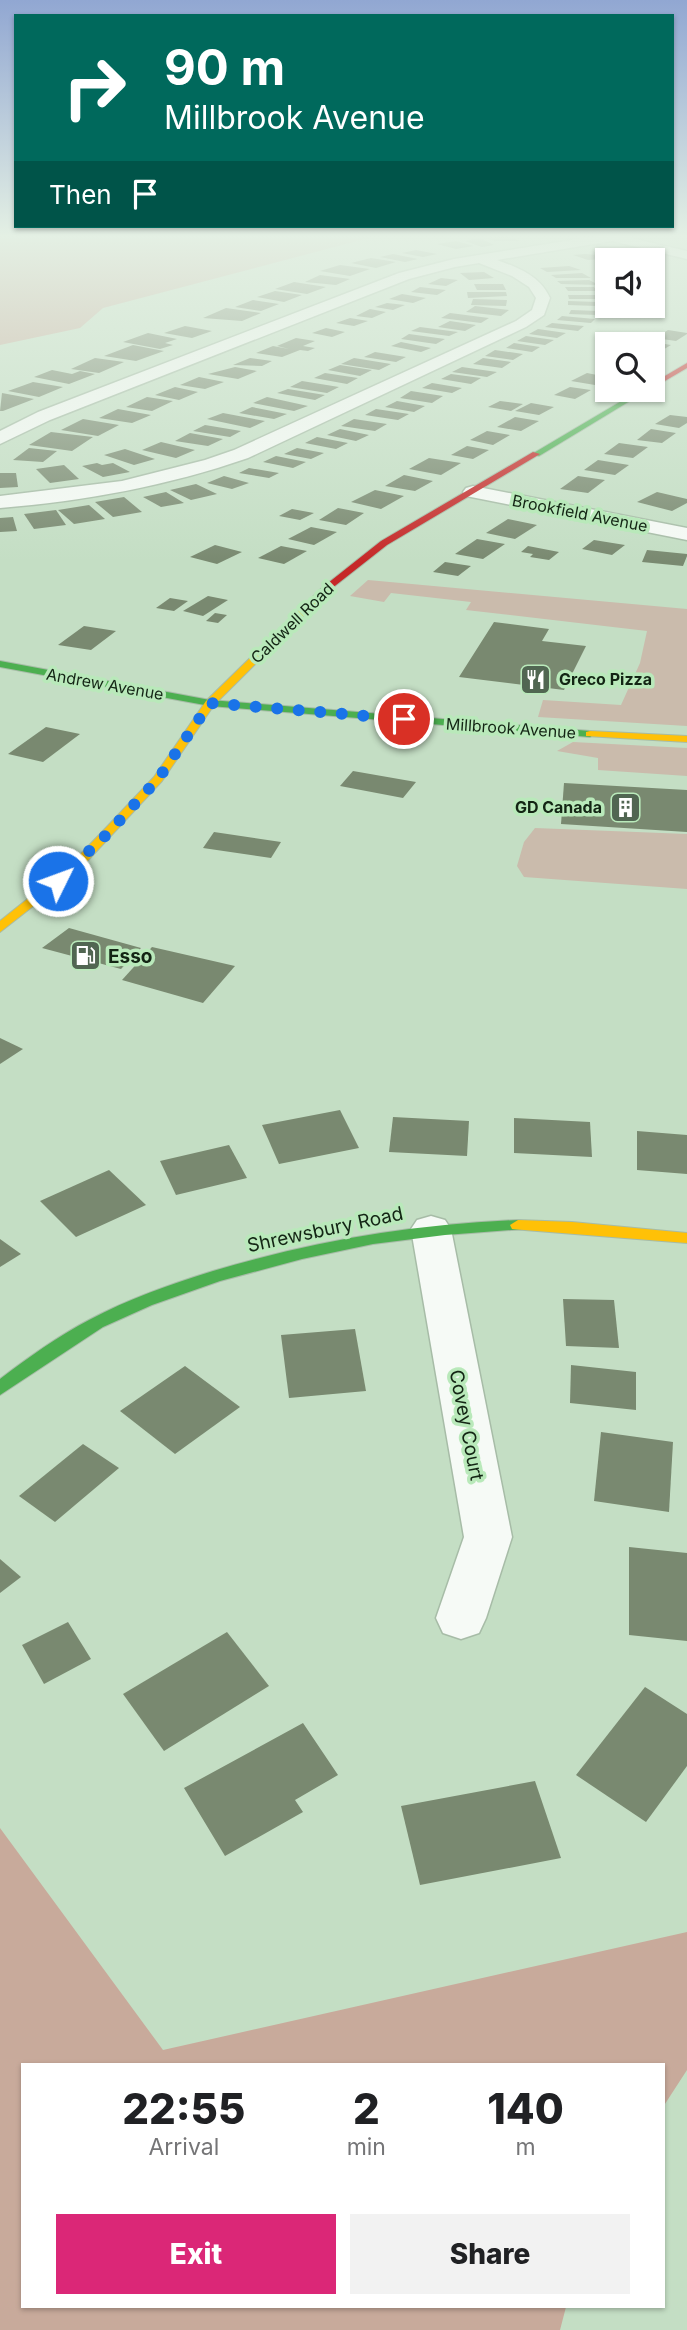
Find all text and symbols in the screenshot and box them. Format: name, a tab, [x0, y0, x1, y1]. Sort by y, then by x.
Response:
text: 90 m	[164, 38, 285, 97]
icon: right	[49, 42, 140, 133]
text: Millbrook Avenue	[164, 98, 425, 137]
icon: arrive	[126, 175, 164, 213]
text: Then	[49, 179, 112, 210]
map controls	[595, 248, 665, 402]
button: sound	[595, 248, 665, 318]
button: search	[595, 332, 665, 402]
street label: Brookfield Avenue	[511, 490, 649, 536]
street label: Caldwell Road	[246, 579, 338, 667]
restaurant icon: Greco Pizza	[519, 662, 553, 696]
street label: Andrew Avenue	[45, 664, 165, 704]
place label: Greco Pizza	[559, 669, 652, 689]
pin	[374, 689, 434, 749]
icon: arrive	[385, 700, 423, 738]
street label: Millbrook Avenue	[445, 713, 577, 743]
building icon: GD Canada	[608, 790, 642, 824]
place label: GD Canada	[515, 797, 602, 817]
position arrow	[21, 844, 95, 918]
fuel station icon: Esso	[68, 939, 102, 973]
place label: Esso	[108, 945, 152, 968]
street label: Shrewsbury Road	[245, 1202, 405, 1257]
street label: Covey Court	[445, 1368, 488, 1482]
text: 22:55	[122, 2083, 245, 2134]
text: 2	[353, 2083, 380, 2134]
text: 140	[487, 2083, 564, 2134]
text: Arrival	[148, 2133, 219, 2161]
text: min	[347, 2133, 386, 2161]
text: m	[515, 2133, 536, 2161]
button: Exit	[56, 2214, 336, 2294]
button: Share	[350, 2214, 630, 2294]

